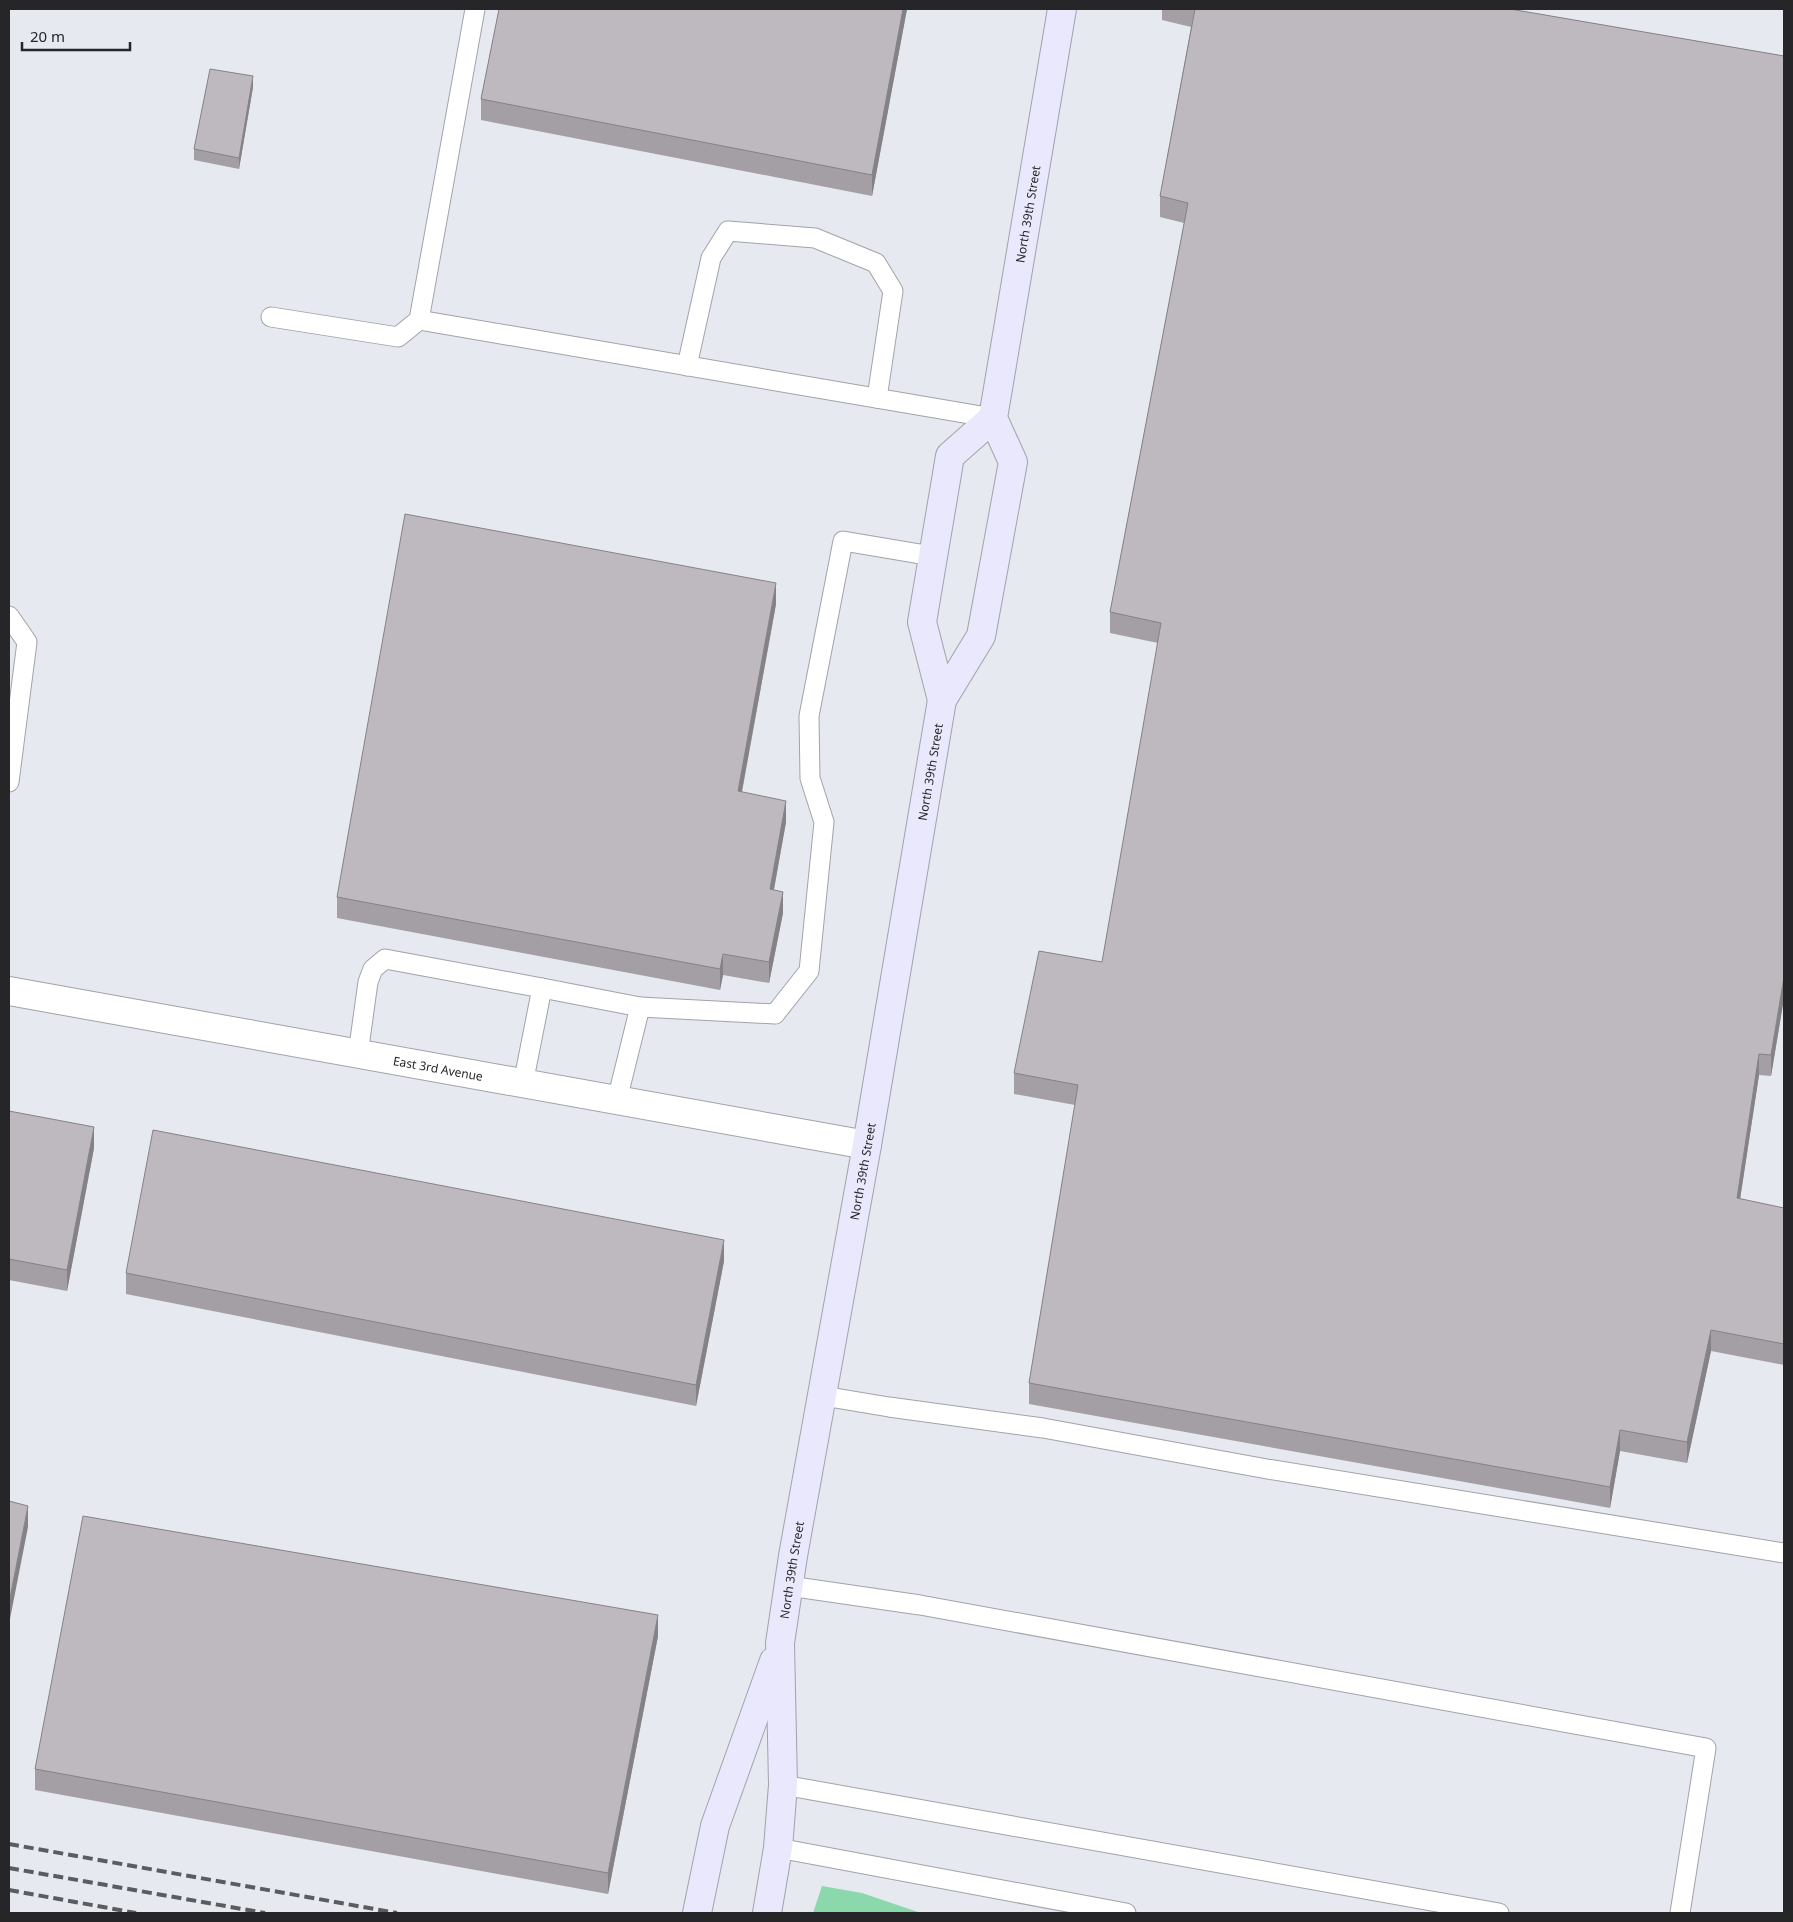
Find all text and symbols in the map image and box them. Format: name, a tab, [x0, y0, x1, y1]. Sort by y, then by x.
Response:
scale bar	[22, 20, 130, 52]
text: 20 m	[30, 26, 65, 46]
street label: North 39th Street	[1011, 163, 1044, 264]
street label: North 39th Street	[913, 721, 947, 822]
street label: East 3rd Avenue	[392, 1052, 485, 1084]
street label: North 39th Street	[845, 1121, 879, 1221]
street label: North 39th Street	[775, 1519, 808, 1620]

